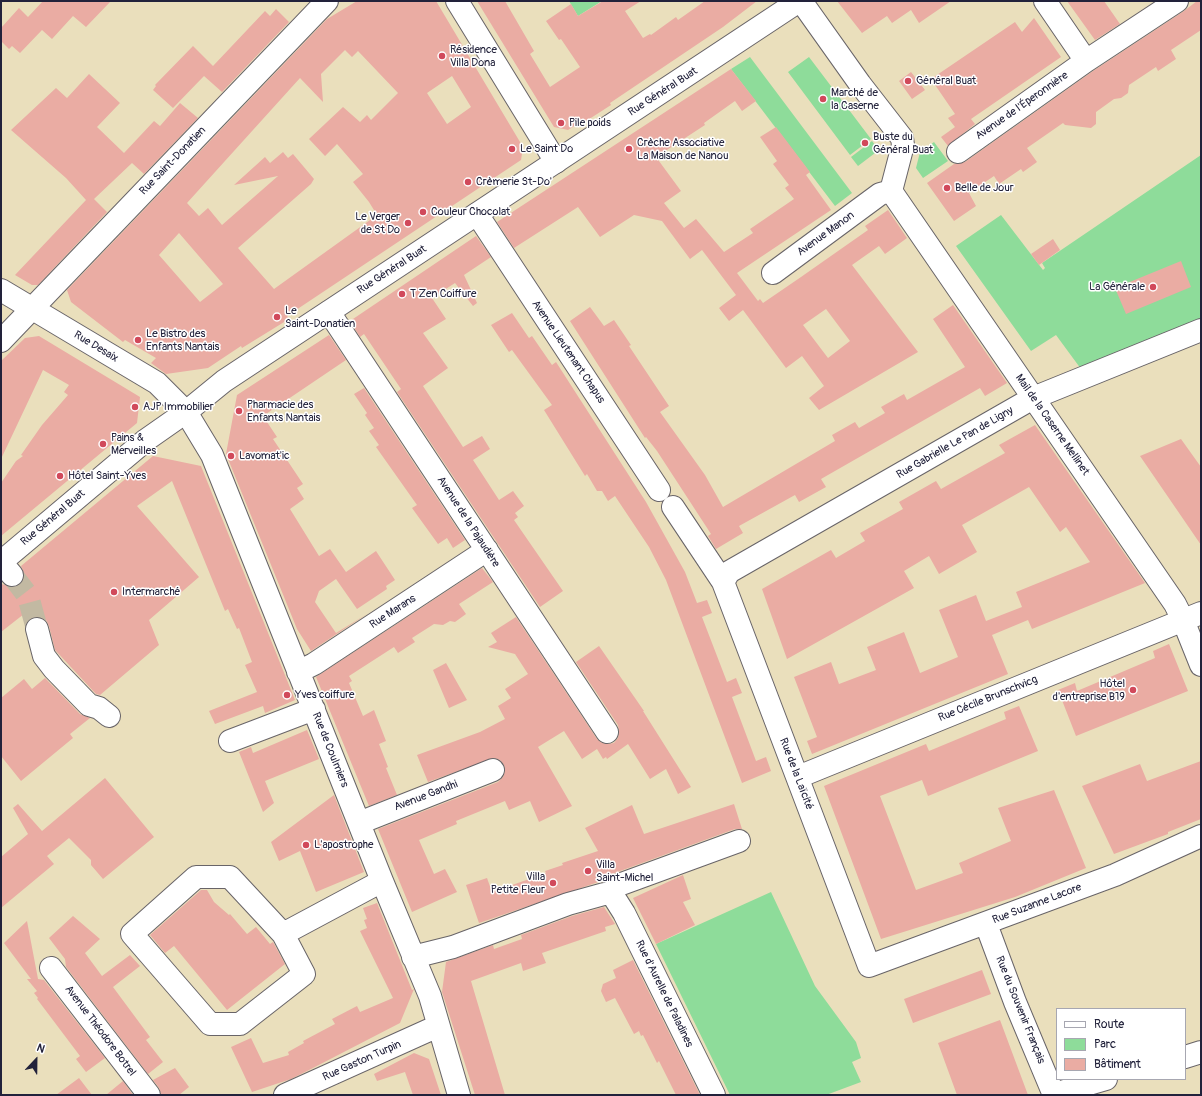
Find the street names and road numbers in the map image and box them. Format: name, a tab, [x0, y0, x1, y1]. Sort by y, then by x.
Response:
street label: Rue Général Buat	[626, 65, 700, 119]
street label: Avenue de l'Éperonnière	[973, 69, 1071, 143]
street label: Rue Saint-Donatien	[137, 124, 209, 198]
street label: Avenue Manon	[795, 209, 857, 259]
street label: Rue Général Buat	[355, 243, 429, 297]
street label: Avenue Lieutenant Chapus	[529, 298, 607, 406]
street label: Rue Desaix	[71, 329, 121, 365]
street label: Mail de la Caserne Mellinet	[1012, 372, 1092, 478]
street label: Rue Gabrielle Le Pan de Ligny	[894, 404, 1016, 482]
street label: Avenue de la Pajaudière	[434, 474, 502, 570]
street label: Rue Général Buat	[18, 487, 88, 549]
street label: Rue Marans	[367, 592, 419, 632]
street label: Rue Cécile Brunschvicg	[937, 673, 1039, 725]
street label: Rue de Coulmiers	[309, 711, 351, 789]
street label: Rue de la Laïcité	[776, 736, 816, 812]
street label: Avenue Gandhi	[392, 778, 460, 814]
street label: Rue Suzanne Lacore	[991, 881, 1083, 927]
street label: Rue d'Aurelle de Paladines	[632, 938, 696, 1050]
street label: Rue du Souvenir Français	[992, 954, 1048, 1066]
street label: Avenue Théodore Botrel	[62, 983, 138, 1079]
street label: Rue Gaston Turpin	[321, 1038, 403, 1084]

